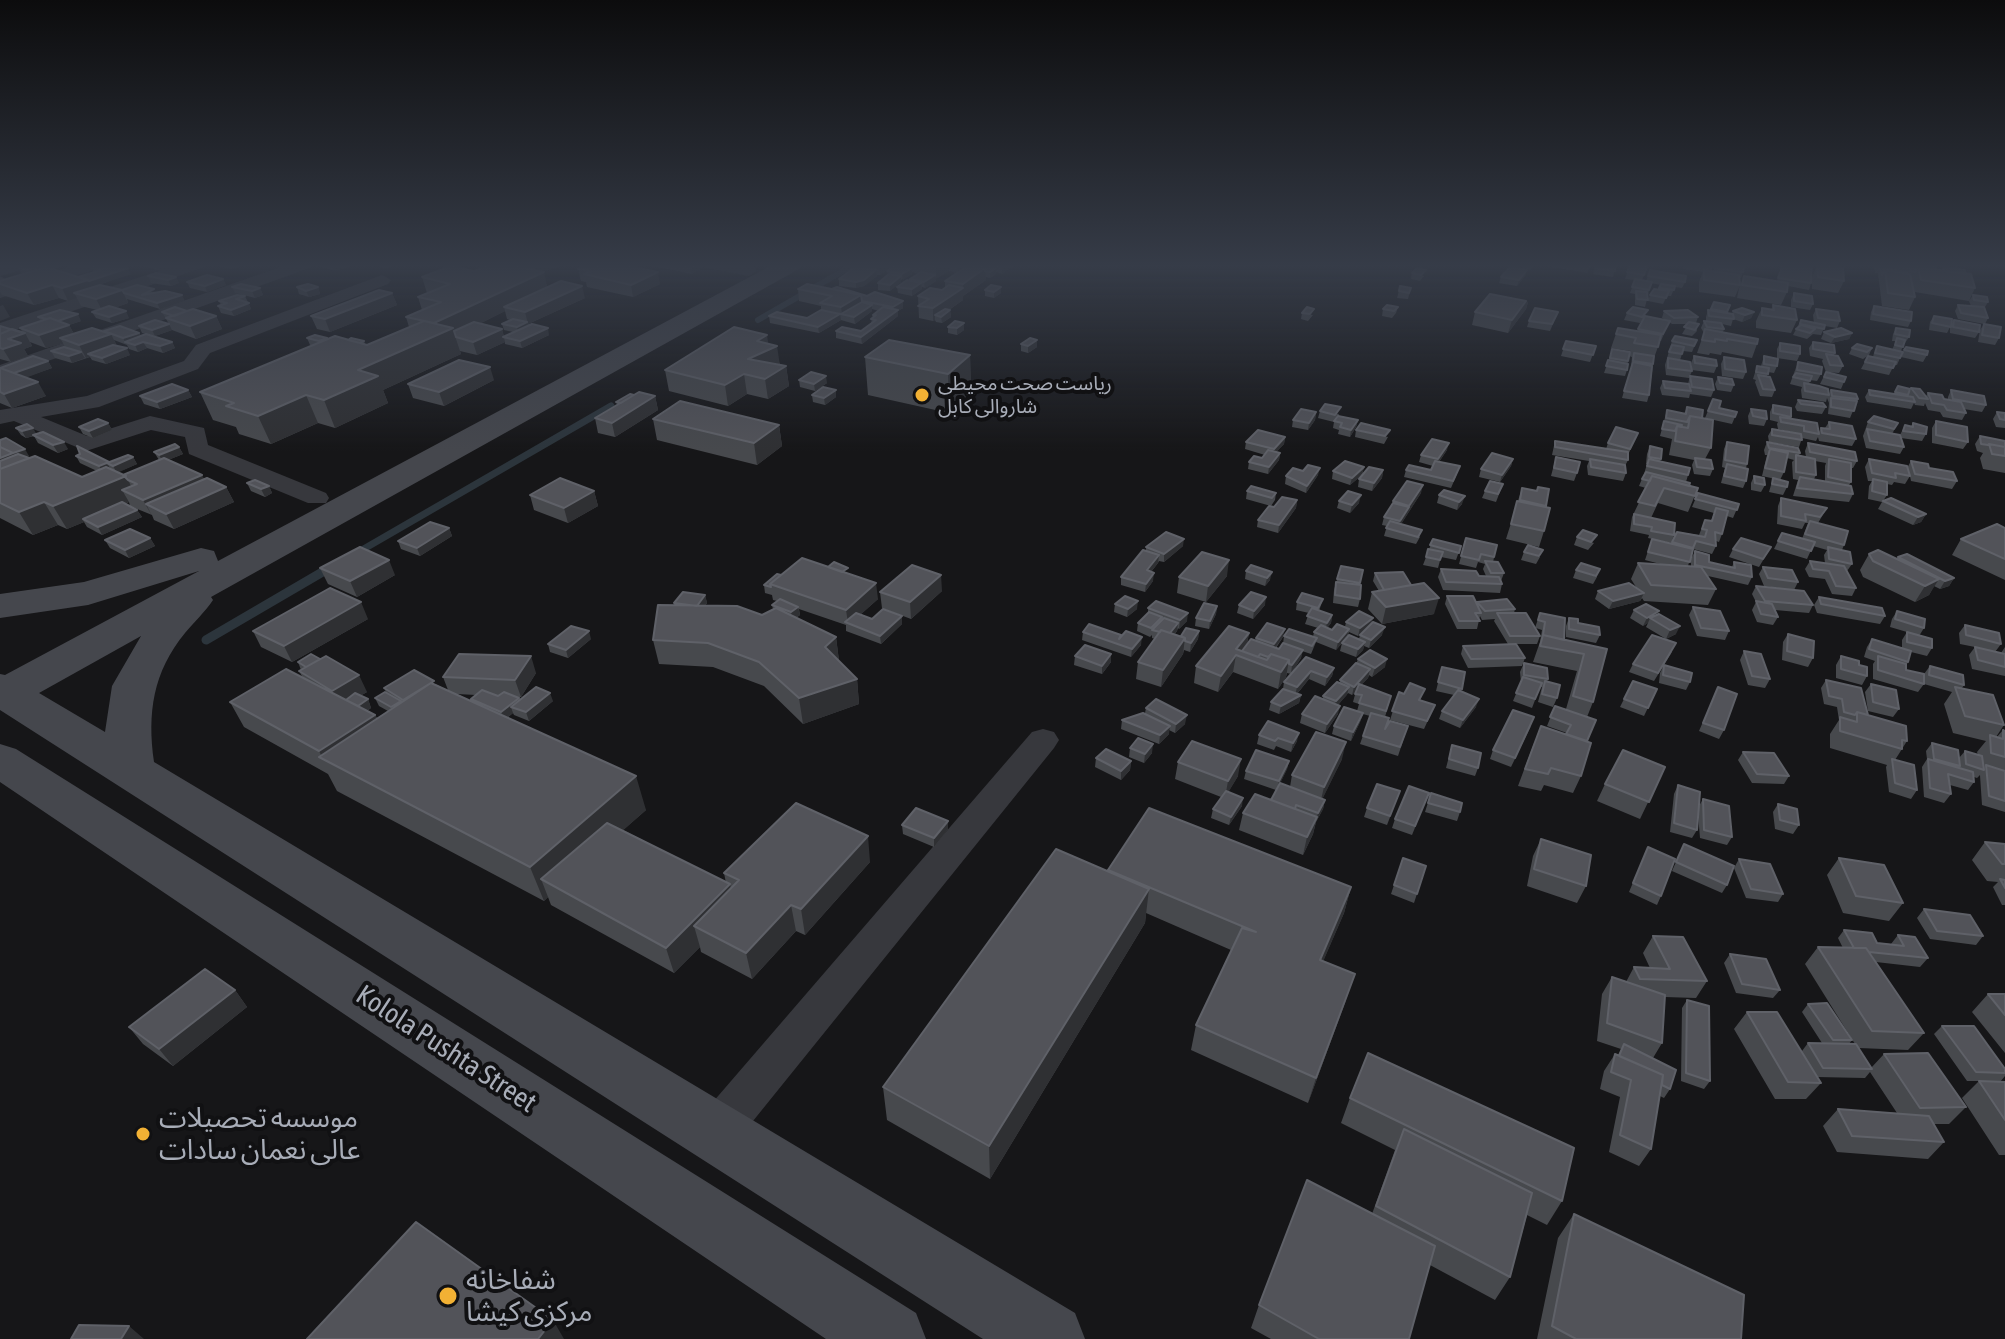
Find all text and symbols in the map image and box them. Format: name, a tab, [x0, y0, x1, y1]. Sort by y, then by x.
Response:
place label: ریاست صحت محیطی شاروالی کابل	[938, 372, 1112, 419]
marker: ریاست صحت محیطی شاروالی کابل	[913, 386, 931, 404]
street label: Kolola Pushta Street	[350, 978, 542, 1120]
place label: موسسه تحصیلات عالی نعمان سادات	[159, 1101, 360, 1167]
marker: موسسه تحصیلات عالی نعمان سادات	[134, 1125, 152, 1143]
place label: شفاخانه مرکزی کیشا	[466, 1263, 592, 1329]
marker: شفاخانه مرکزی کیشا	[437, 1285, 459, 1307]

